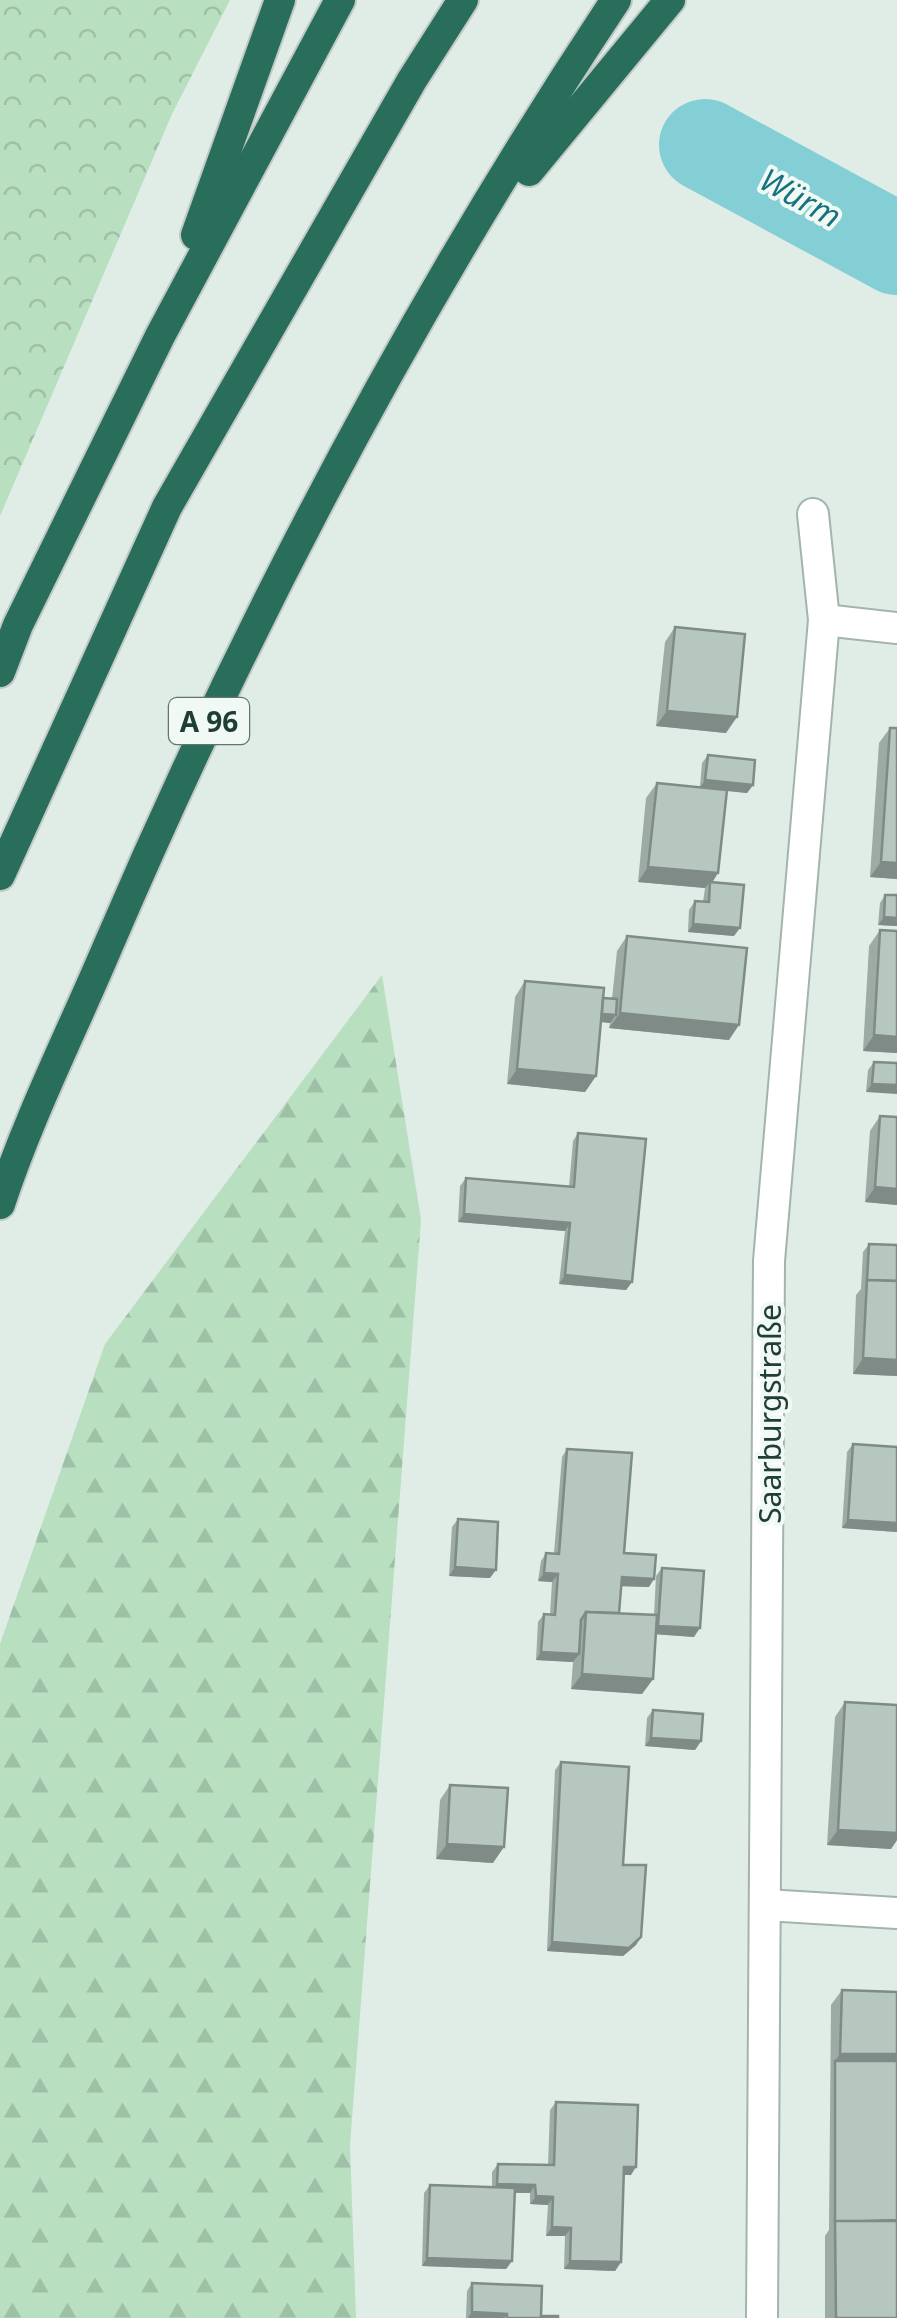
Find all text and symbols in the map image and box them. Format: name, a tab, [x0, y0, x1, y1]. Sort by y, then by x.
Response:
water label: Würm	[753, 157, 849, 237]
road number: A 96	[169, 698, 249, 744]
street label: Saarburgstraße	[749, 1304, 790, 1524]

